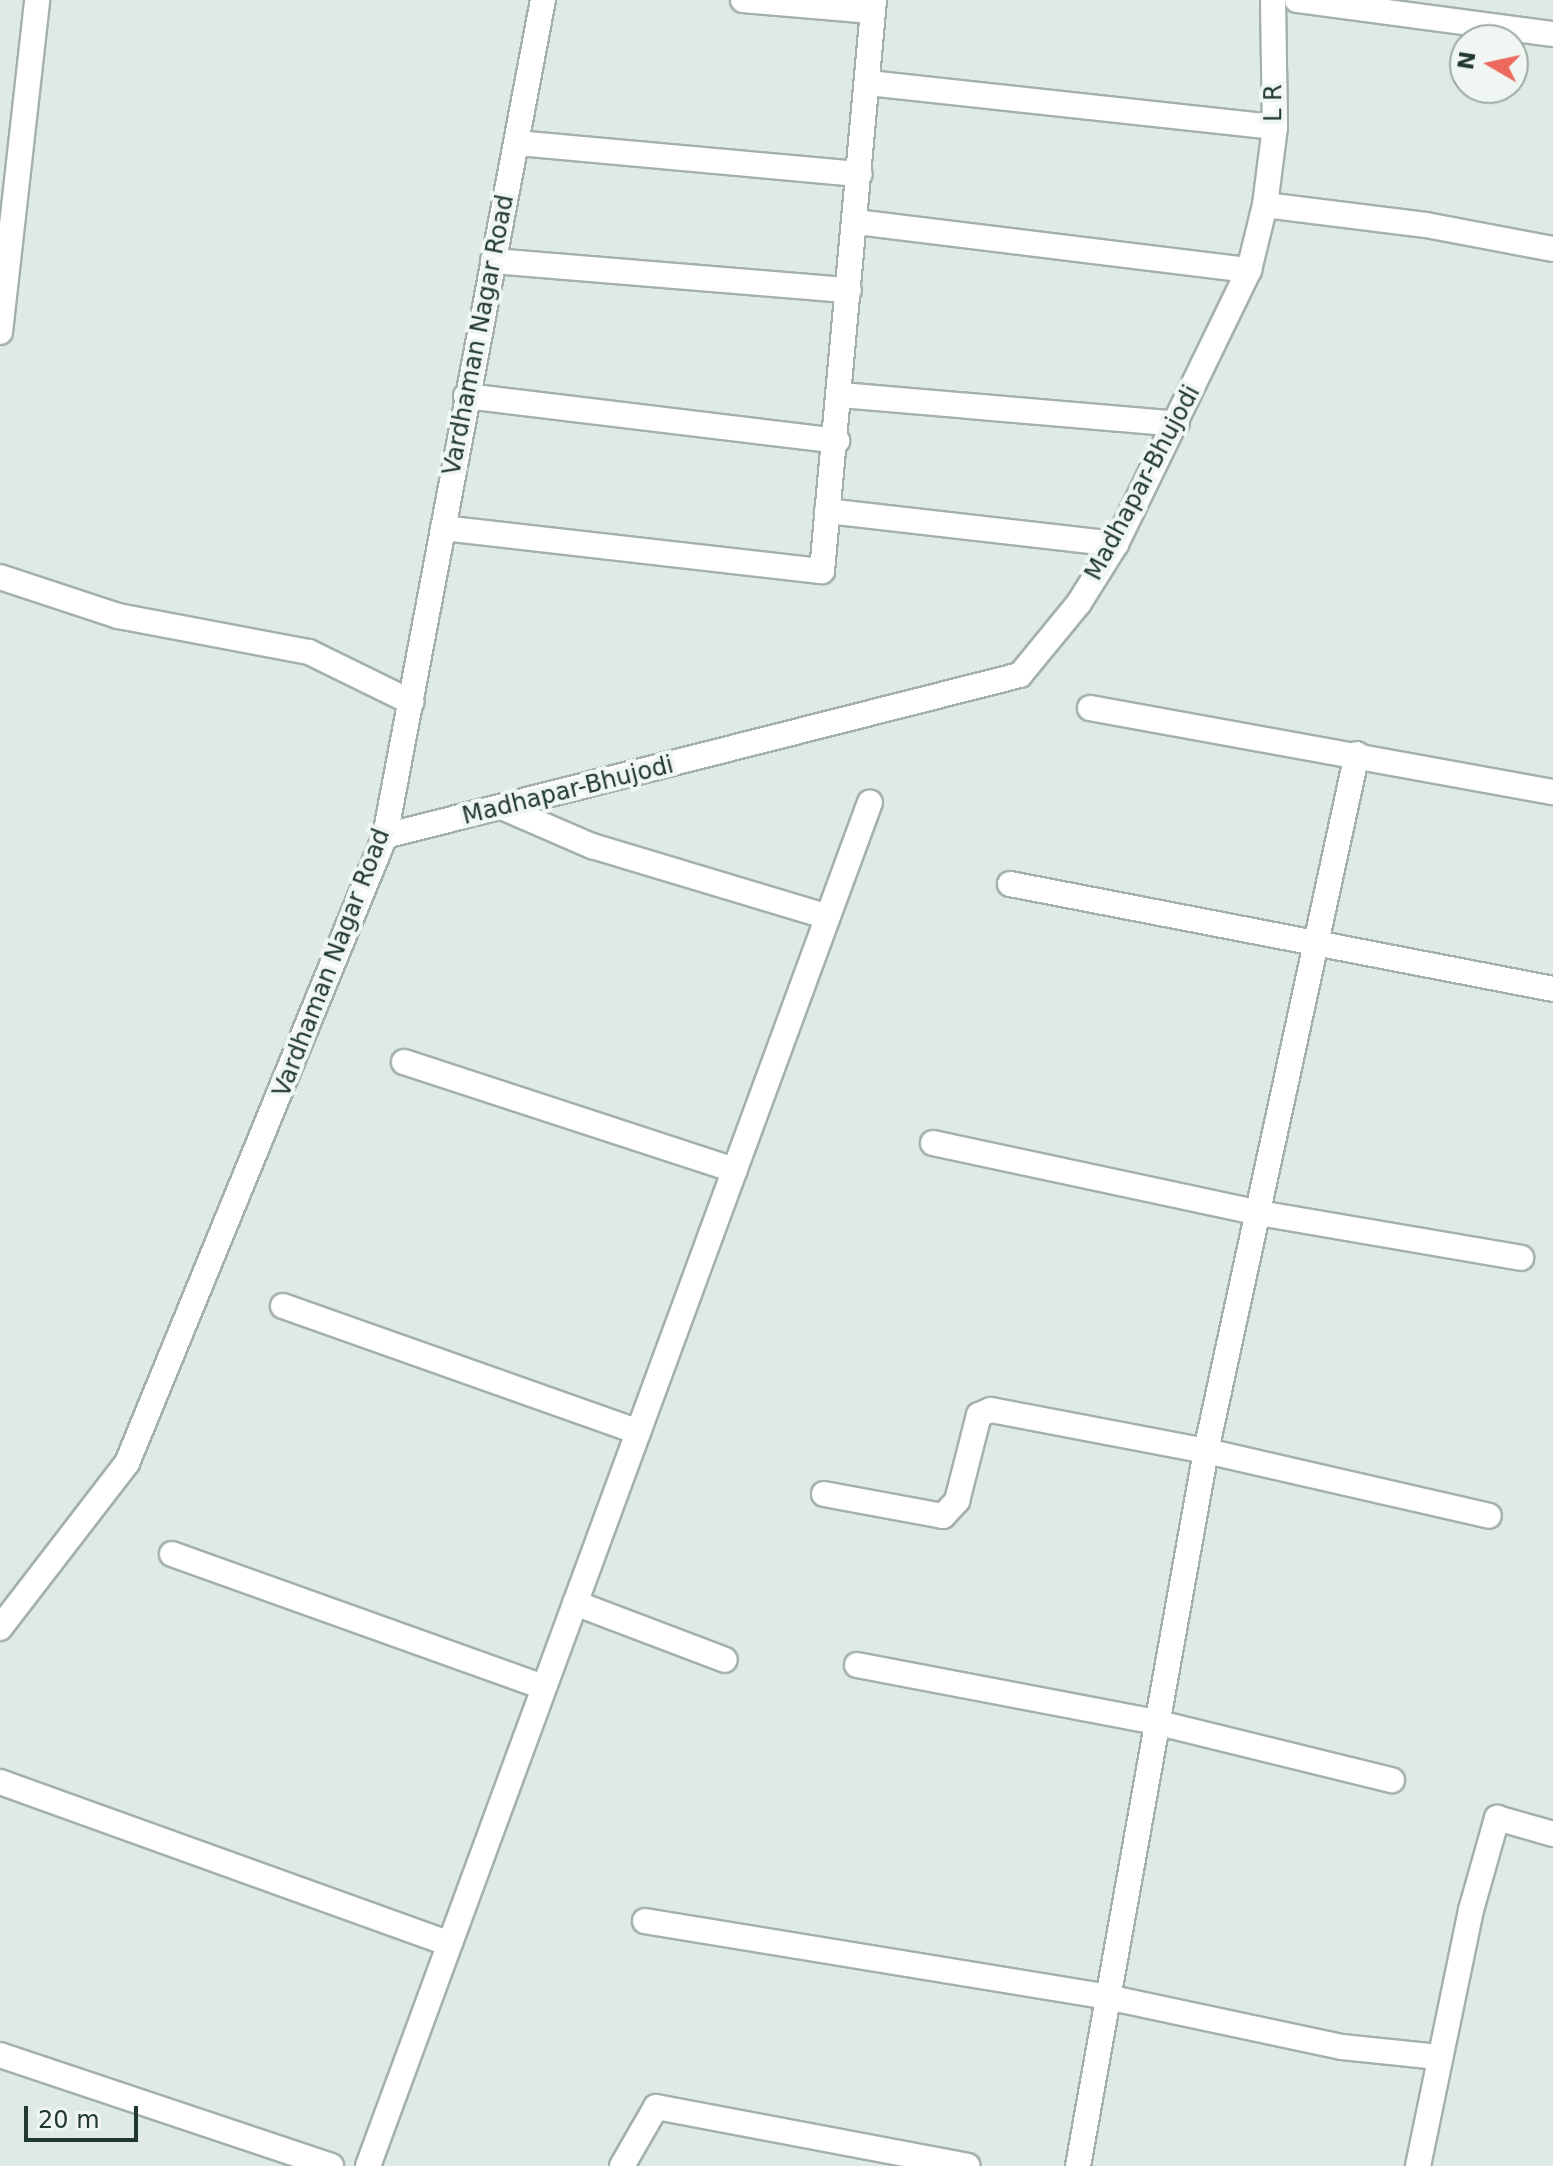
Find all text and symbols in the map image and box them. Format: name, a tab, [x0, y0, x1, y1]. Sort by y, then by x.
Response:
north arrow	[1449, 24, 1529, 104]
text: N	[1453, 49, 1481, 72]
street label: L R	[1260, 84, 1288, 122]
street label: Vardhaman Nagar Road	[438, 192, 520, 478]
street label: Madhapar-Bhujodi	[1079, 381, 1207, 585]
street label: Madhapar-Bhujodi	[459, 751, 677, 831]
street label: Vardhaman Nagar Road	[267, 825, 397, 1101]
scale bar	[28, 2090, 142, 2140]
text: 20 m	[38, 2106, 100, 2134]

